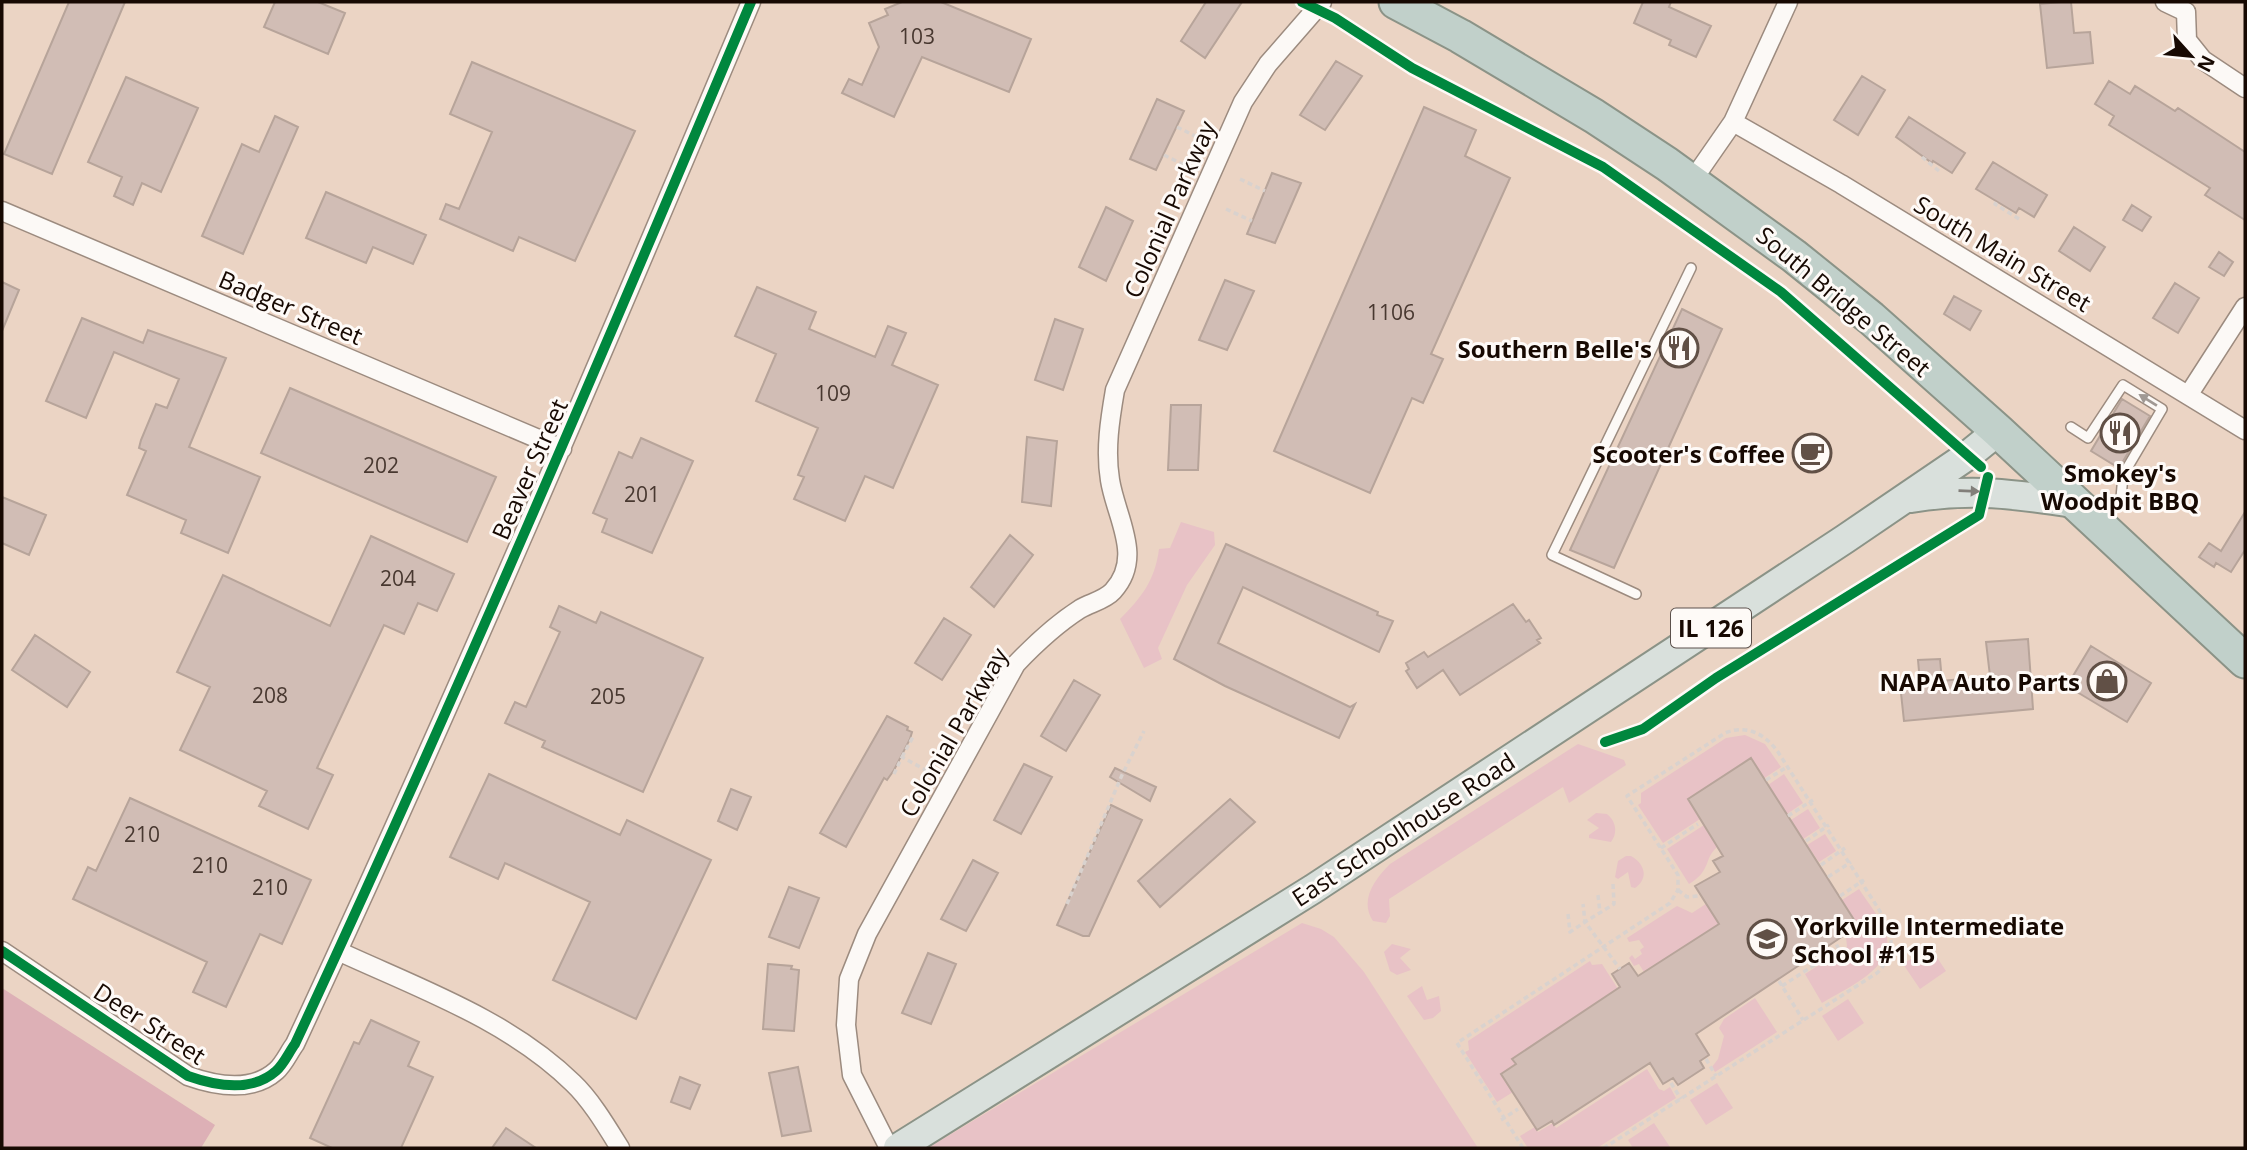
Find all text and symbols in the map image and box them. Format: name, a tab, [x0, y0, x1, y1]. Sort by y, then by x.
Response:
north arrow	[2156, 21, 2226, 91]
house number: 103	[899, 22, 935, 50]
text: N	[2191, 51, 2221, 77]
street label: Colonial Parkway	[1115, 114, 1223, 303]
street label: South Main Street	[1908, 187, 2098, 319]
street label: South Bridge Street	[1750, 218, 1938, 384]
street label: Badger Street	[214, 262, 368, 352]
house number: 1106	[1367, 298, 1415, 326]
restaurant icon: Southern Belle's	[1658, 327, 1700, 369]
place label: Southern Belle's	[1457, 332, 1652, 365]
house number: 109	[815, 379, 851, 407]
street label: Beaver Street	[483, 393, 575, 545]
one-way arrow	[2138, 394, 2157, 406]
restaurant icon: Smokey's Woodpit BBQ	[2099, 412, 2141, 454]
cafe icon: Scooter's Coffee	[1791, 432, 1833, 474]
place label: Scooter's Coffee	[1593, 437, 1785, 470]
house number: 202	[363, 451, 399, 479]
place label: Smokey's Woodpit BBQ	[2041, 456, 2199, 517]
house number: 201	[624, 480, 660, 508]
one-way arrow	[1958, 486, 1980, 497]
house number: 204	[380, 564, 416, 592]
road number: IL 126	[1671, 608, 1751, 648]
street label: Colonial Parkway	[891, 640, 1015, 823]
shop icon: NAPA Auto Parts	[2086, 660, 2128, 702]
place label: NAPA Auto Parts	[1879, 665, 2080, 698]
house number: 208	[252, 681, 288, 709]
house number: 205	[590, 682, 626, 710]
street label: East Schoolhouse Road	[1285, 744, 1521, 914]
house number: 210	[124, 820, 160, 848]
house number: 210	[192, 851, 228, 879]
house number: 210	[252, 873, 288, 901]
place label: Yorkville Intermediate School #115	[1794, 909, 2064, 970]
school or university icon: Yorkville Intermediate School #115	[1746, 918, 1788, 960]
street label: Deer Street	[88, 974, 212, 1072]

